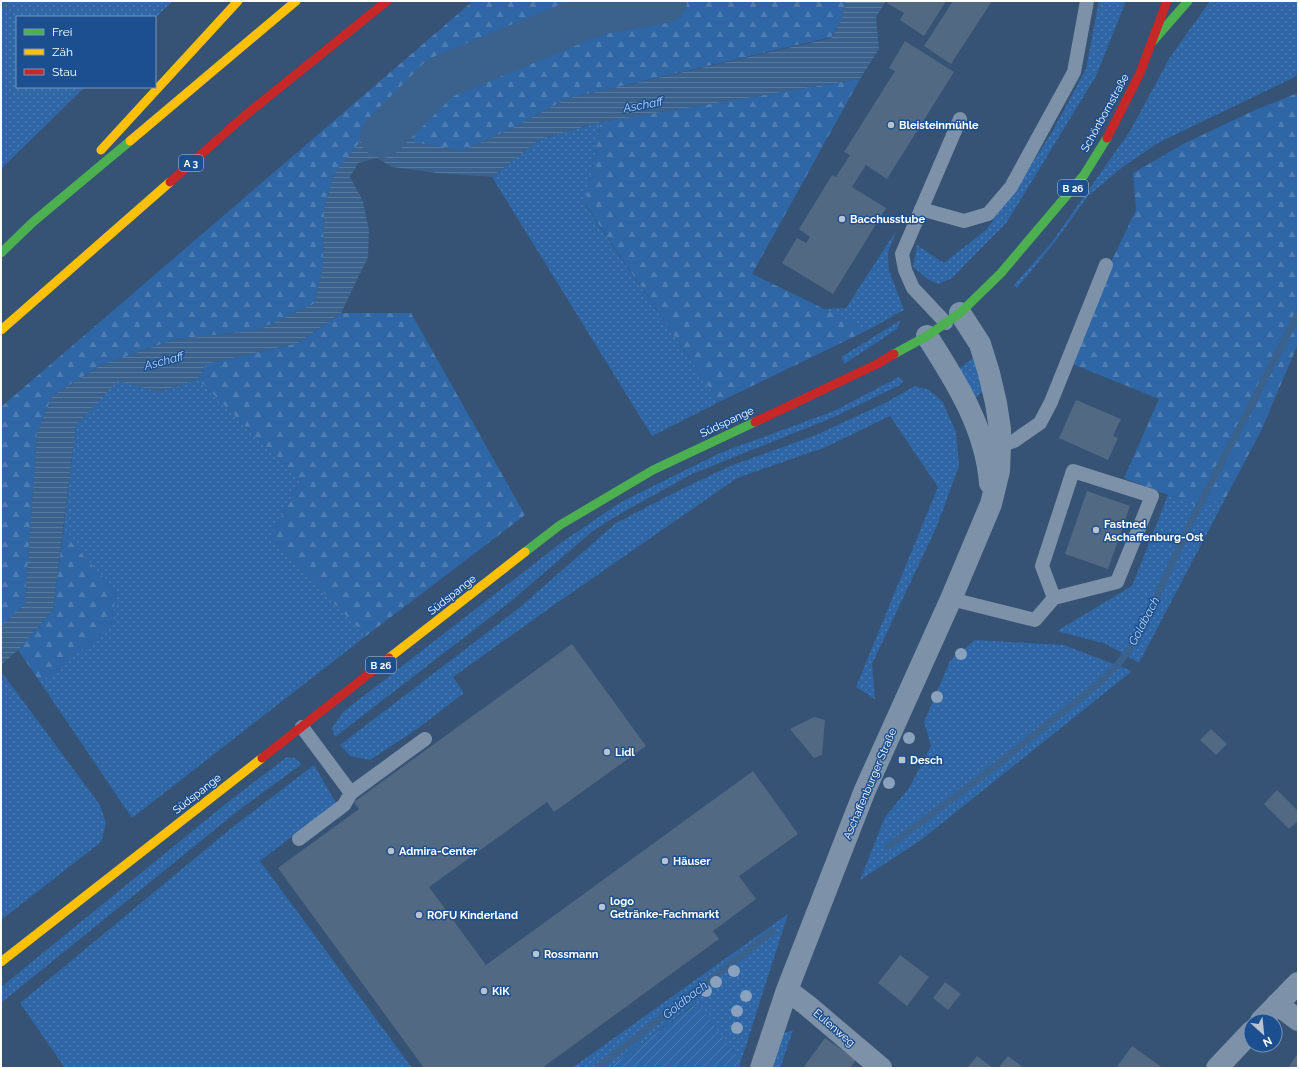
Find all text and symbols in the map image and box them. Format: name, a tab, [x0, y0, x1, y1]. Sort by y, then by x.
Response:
legend	[16, 16, 156, 88]
text: Frei	[52, 25, 72, 39]
text: Zäh	[52, 45, 73, 59]
text: Stau	[52, 65, 77, 79]
street label: Schönbornstraße	[1078, 71, 1132, 154]
water label: Aschaff	[621, 94, 665, 116]
place label: Bleisteinmühle	[899, 119, 979, 132]
marker: Bleisteinmühle	[886, 120, 896, 130]
road number: A 3	[179, 155, 203, 171]
road number: B 26	[1058, 180, 1088, 196]
place label: Bacchusstube	[850, 213, 925, 226]
marker: Bacchusstube	[837, 214, 847, 224]
water label: Aschaff	[142, 349, 186, 373]
street label: Südspange	[698, 404, 756, 440]
place label: Fastned Aschaffenburg-Ost	[1104, 518, 1204, 544]
marker: Fastned Aschaffenburg-Ost	[1091, 525, 1101, 535]
street label: Südspange	[425, 572, 479, 618]
water label: Goldbach	[1125, 594, 1163, 648]
road number: B 26	[366, 657, 396, 673]
street label: Aschaffenburger Straße	[841, 726, 900, 842]
place label: Lidl	[615, 746, 635, 759]
marker: Lidl	[602, 747, 612, 757]
place label: Desch	[910, 754, 943, 767]
marker: Desch	[897, 755, 907, 765]
street label: Südspange	[170, 771, 224, 817]
place label: Admira-Center	[399, 845, 478, 858]
marker: Admira-Center	[386, 846, 396, 856]
place label: Häuser	[673, 855, 711, 868]
marker: Häuser	[660, 856, 670, 866]
place label: logo Getränke-Fachmarkt	[610, 895, 720, 921]
marker: logo Getränke-Fachmarkt	[597, 902, 607, 912]
place label: ROFU Kinderland	[427, 909, 518, 922]
marker: ROFU Kinderland	[414, 910, 424, 920]
place label: Rossmann	[544, 948, 599, 961]
marker: Rossmann	[531, 949, 541, 959]
water label: Goldbach	[660, 978, 710, 1022]
place label: KiK	[492, 985, 510, 998]
marker: KiK	[479, 986, 489, 996]
street label: Eulenweg	[811, 1006, 857, 1050]
north arrow	[1243, 1013, 1283, 1053]
text: N	[1261, 1034, 1274, 1049]

